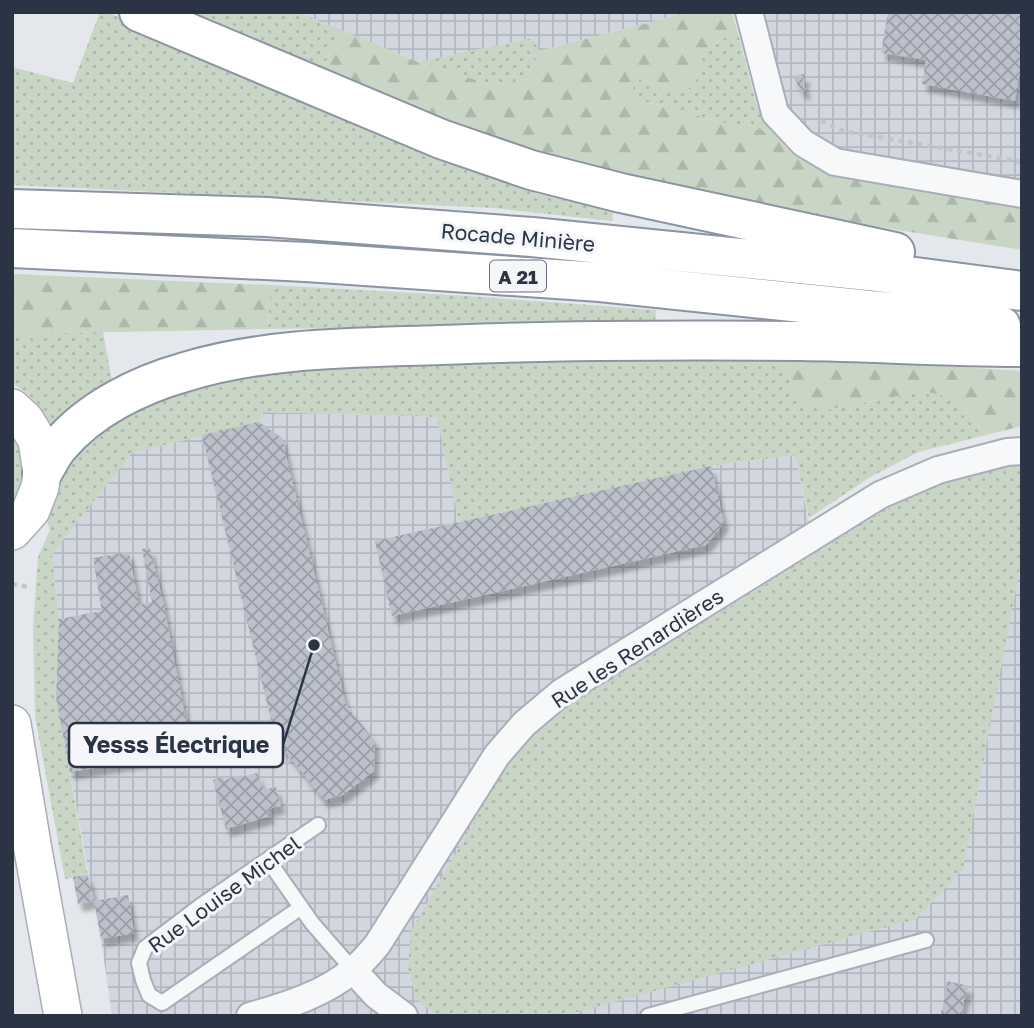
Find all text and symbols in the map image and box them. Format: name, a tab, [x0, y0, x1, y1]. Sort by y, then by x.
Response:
street label: Rocade Minière	[440, 217, 596, 257]
road number: A 21	[490, 260, 546, 292]
street label: Rue les Renardières	[546, 583, 728, 713]
callout: Yesss Électrique	[69, 723, 283, 767]
text: Yesss Électrique	[83, 730, 269, 758]
street label: Rue Louise Michel	[143, 830, 305, 958]

